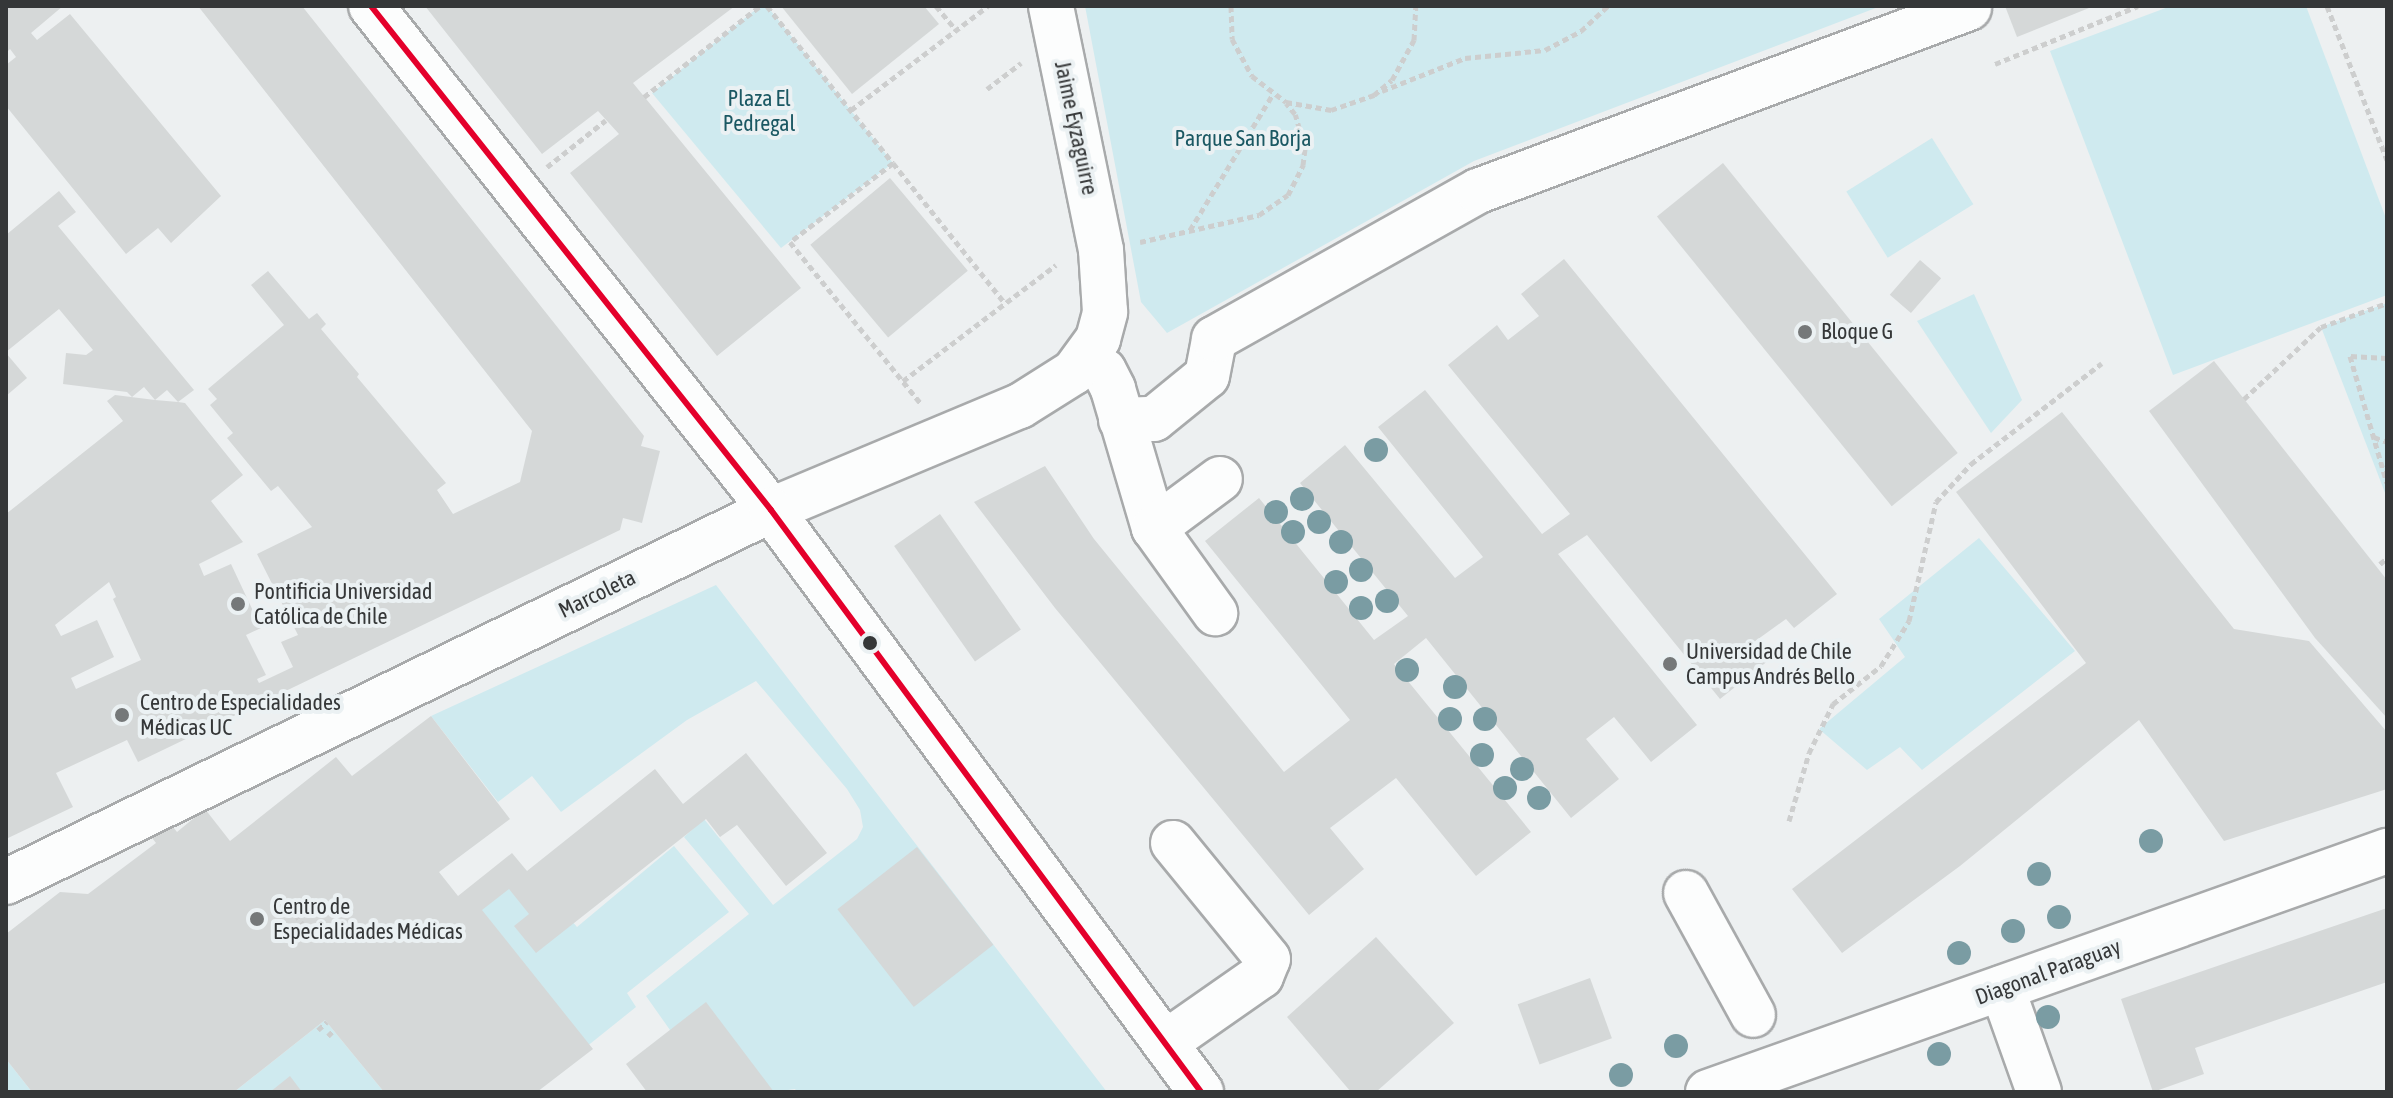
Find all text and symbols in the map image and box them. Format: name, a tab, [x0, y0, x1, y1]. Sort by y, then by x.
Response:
street label: Jaime Eyzaguirre	[1049, 59, 1103, 197]
park label: Plaza El Pedregal	[723, 85, 795, 136]
park label: Parque San Borja	[1175, 126, 1311, 152]
place label: Bloque G	[1821, 319, 1893, 345]
marker: Bloque G	[1796, 323, 1814, 341]
street label: Marcoleta	[554, 564, 640, 624]
place label: Pontificia Universidad Católica de Chile	[254, 578, 432, 630]
marker: Pontificia Universidad Católica de Chile	[229, 595, 247, 613]
unlabelled marker	[862, 635, 878, 651]
place label: Universidad de Chile Campus Andrés Bello	[1686, 638, 1855, 690]
marker: Universidad de Chile Campus Andrés Bello	[1661, 655, 1679, 673]
place label: Centro de Especialidades Médicas UC	[140, 689, 341, 740]
marker: Centro de Especialidades Médicas UC	[111, 704, 133, 726]
place label: Centro de Especialidades Médicas	[273, 893, 463, 944]
marker: Centro de Especialidades Médicas	[248, 910, 266, 928]
street label: Diagonal Paraguay	[1972, 933, 2124, 1011]

